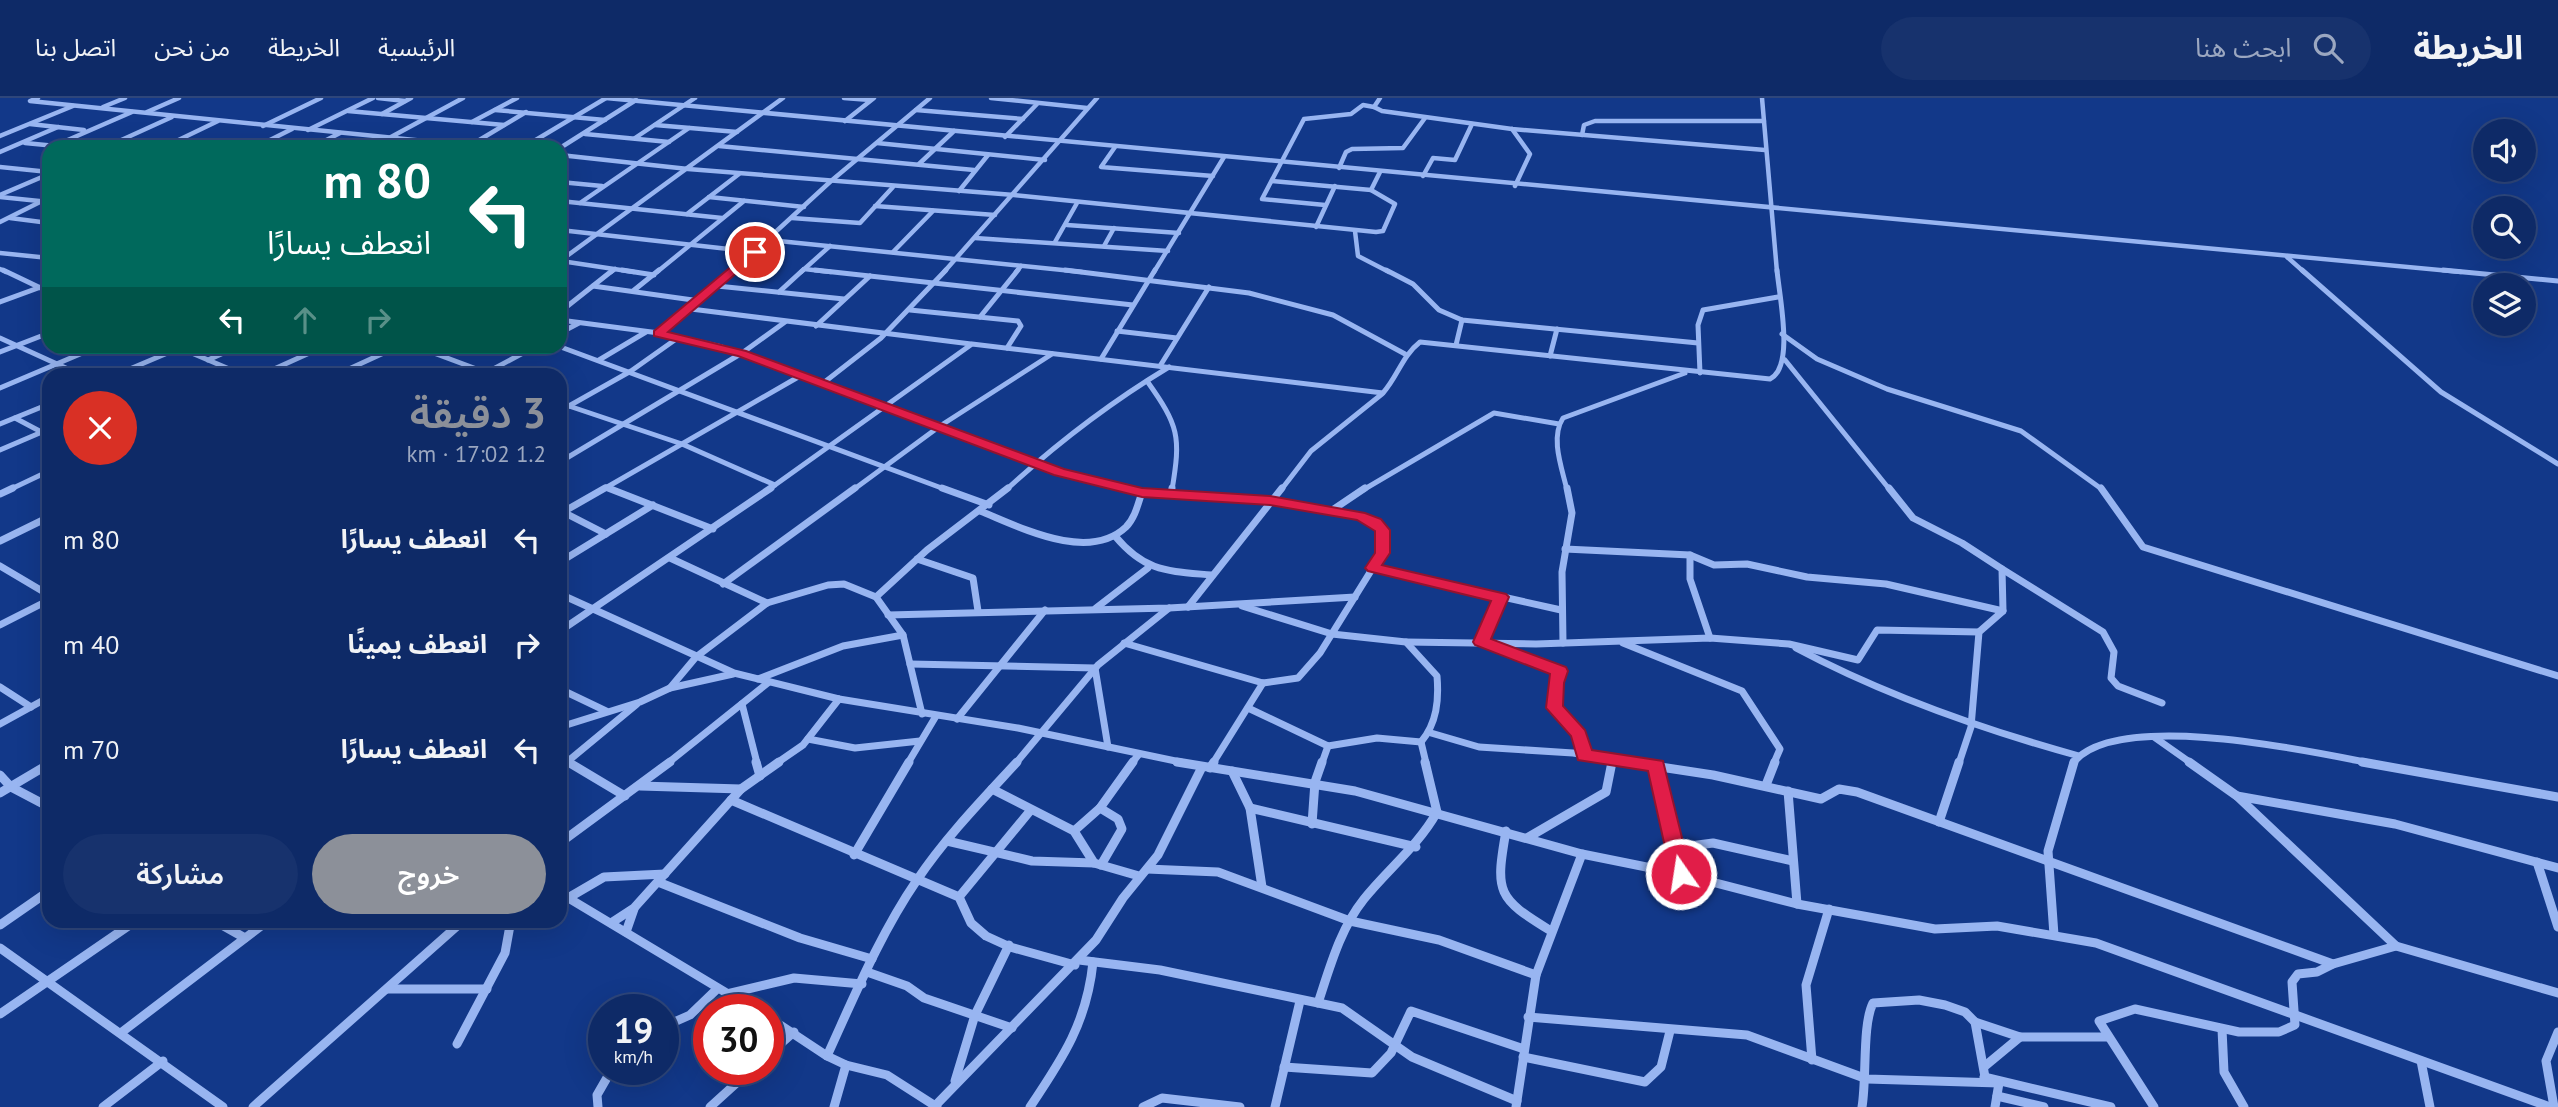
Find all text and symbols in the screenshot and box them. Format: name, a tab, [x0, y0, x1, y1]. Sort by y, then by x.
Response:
search box	[1881, 17, 2371, 80]
text: الخريطة	[2413, 25, 2523, 68]
icon: search	[2309, 29, 2347, 67]
text: ابحث هنا	[2195, 31, 2291, 64]
text: اتصل بنا	[35, 32, 116, 63]
text: من نحن	[154, 32, 230, 63]
text: الخريطة	[268, 32, 340, 63]
text: الرئيسية	[378, 32, 455, 63]
map controls	[2473, 119, 2536, 336]
button: sound	[2473, 119, 2536, 182]
text: 80 m	[324, 148, 431, 212]
icon: left	[455, 168, 546, 259]
button: search	[2473, 196, 2536, 259]
text: انعطف يسارًا	[267, 221, 431, 263]
pin	[725, 222, 785, 282]
icon: arrive	[736, 233, 774, 271]
button: layers	[2473, 273, 2536, 336]
icon: left	[213, 301, 251, 339]
icon: ahead	[286, 301, 324, 339]
icon: right	[359, 301, 397, 339]
text: 3 دقيقة	[410, 385, 546, 440]
button: close	[63, 391, 137, 465]
text: 1.2 km · 17:02	[407, 439, 546, 468]
icon: left	[508, 521, 546, 559]
text: انعطف يسارًا	[341, 522, 487, 555]
text: 80 m	[63, 523, 119, 556]
icon: right	[508, 626, 546, 664]
text: انعطف يمينًا	[347, 627, 487, 660]
text: 40 m	[63, 628, 119, 661]
icon: left	[508, 731, 546, 769]
text: انعطف يسارًا	[341, 732, 487, 765]
text: 70 m	[63, 733, 119, 766]
button: مشاركة	[63, 834, 298, 914]
button: خروج	[312, 834, 546, 914]
position arrow	[1644, 837, 1718, 911]
speed limit sign: 30	[693, 994, 784, 1085]
text: 19	[614, 1007, 653, 1053]
text: km/h	[614, 1045, 653, 1068]

